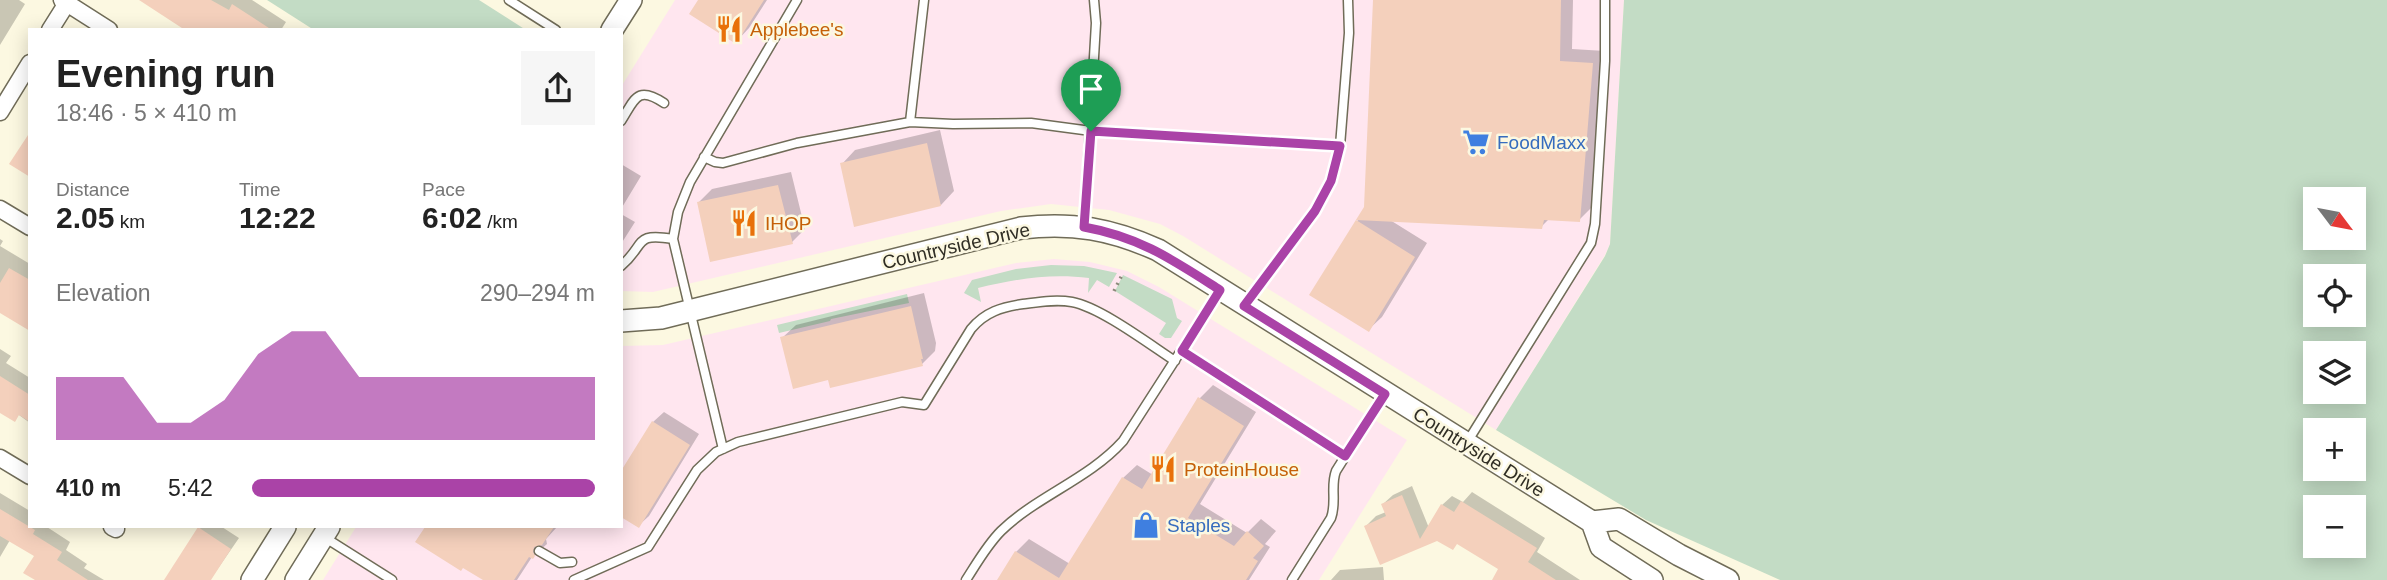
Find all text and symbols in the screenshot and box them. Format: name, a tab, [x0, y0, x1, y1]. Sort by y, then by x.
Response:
restaurant icon: Applebee's	[714, 14, 744, 44]
place label: Applebee's	[750, 19, 843, 40]
button: share	[521, 51, 595, 125]
text: Evening run	[56, 53, 276, 95]
pin	[1061, 59, 1121, 131]
icon: arrive	[1072, 70, 1110, 108]
text: 18:46 · 5 × 410 m	[56, 100, 237, 126]
supermarket icon: FoodMaxx	[1461, 127, 1491, 157]
place label: FoodMaxx	[1497, 132, 1586, 153]
text: Distance	[56, 179, 130, 200]
text: Time	[239, 179, 281, 200]
text: Pace	[422, 179, 465, 200]
north arrow	[2303, 187, 2366, 250]
map controls	[2303, 187, 2366, 558]
text: 2.05	[56, 201, 114, 234]
text: 12:22	[239, 201, 316, 234]
text: 6:02	[422, 201, 482, 234]
restaurant icon: IHOP	[729, 208, 759, 238]
text: km	[114, 211, 145, 232]
text: /km	[482, 211, 518, 232]
place label: IHOP	[765, 213, 811, 234]
street label: Countryside Drive	[880, 219, 1032, 273]
button: locate	[2303, 264, 2366, 327]
text: Elevation	[56, 280, 151, 306]
text: 290–294 m	[480, 280, 595, 306]
button: layers	[2303, 341, 2366, 404]
street label: Countryside Drive	[1409, 403, 1549, 501]
button: +	[2303, 418, 2366, 481]
restaurant icon: ProteinHouse	[1148, 454, 1178, 484]
place label: ProteinHouse	[1184, 459, 1299, 480]
text: 410 m	[56, 475, 121, 501]
text: 5:42	[168, 475, 213, 501]
button: −	[2303, 495, 2366, 558]
shop icon: Staples	[1131, 510, 1161, 540]
place label: Staples	[1167, 515, 1230, 536]

